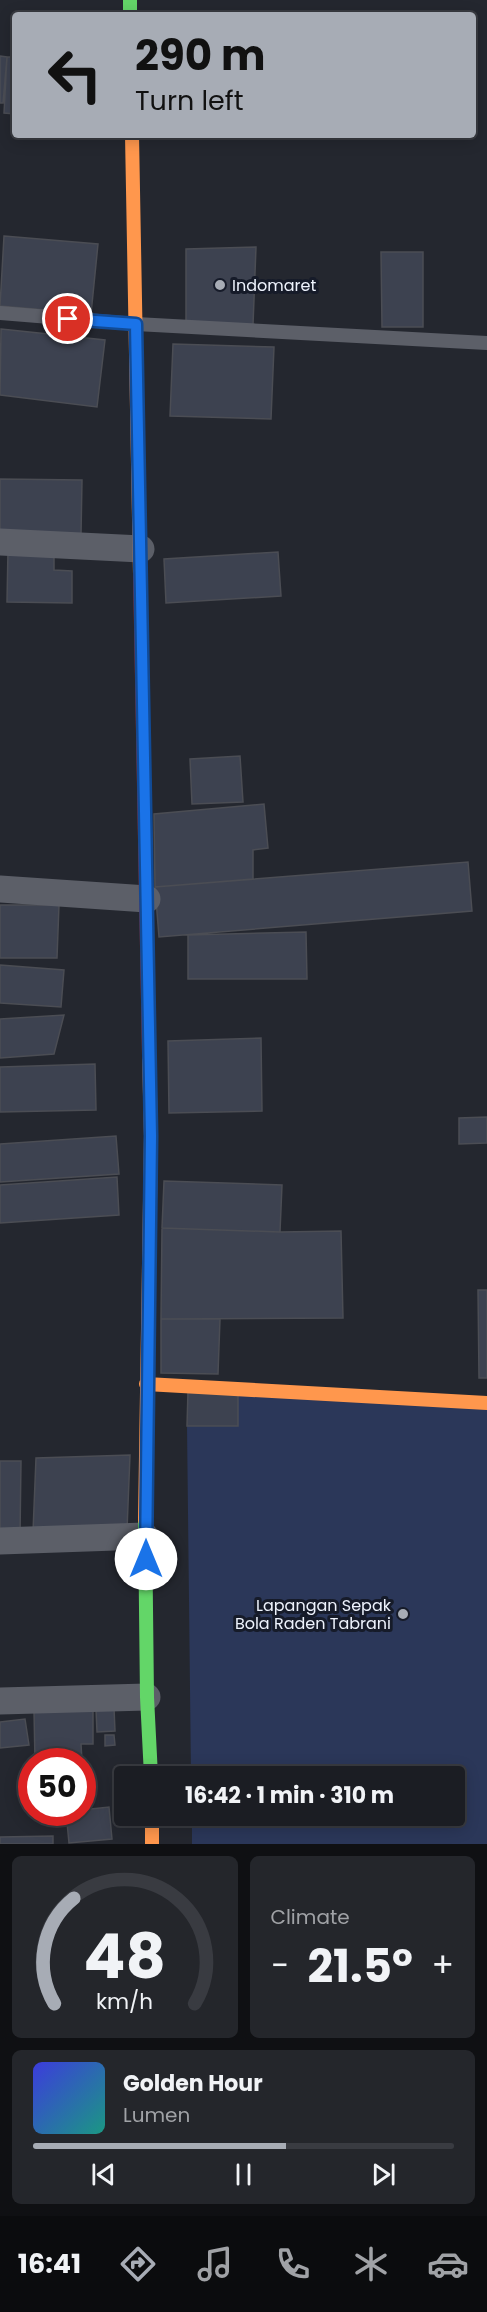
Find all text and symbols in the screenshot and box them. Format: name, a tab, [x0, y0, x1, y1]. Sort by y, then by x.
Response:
text: 290 m	[135, 26, 266, 85]
icon: left	[36, 36, 114, 114]
text: Turn left	[135, 82, 244, 119]
place label: Indomaret	[232, 274, 316, 297]
marker: Indomaret	[213, 278, 227, 292]
pin	[42, 293, 93, 344]
icon: arrive	[51, 302, 84, 335]
position arrow	[114, 1527, 178, 1591]
place label: Lapangan Sepak Bola Raden Tabrani	[235, 1594, 392, 1635]
marker: Lapangan Sepak Bola Raden Tabrani	[396, 1607, 410, 1621]
speed limit sign: 50	[18, 1748, 96, 1826]
text: 16:42 · 1 min · 310 m	[185, 1780, 394, 1811]
text: Climate	[271, 1903, 350, 1931]
text: 48	[83, 1912, 166, 2000]
text: 21.5°	[307, 1935, 413, 1998]
text: −	[271, 1942, 289, 1989]
text: +	[431, 1942, 454, 1989]
text: km/h	[96, 1986, 153, 2017]
text: Golden Hour	[123, 2068, 263, 2099]
text: Lumen	[123, 2101, 190, 2129]
icon: previous	[87, 2158, 120, 2191]
icon: pause	[227, 2158, 260, 2191]
icon: next	[367, 2158, 400, 2191]
icon: directions	[117, 2243, 159, 2285]
icon: music	[194, 2243, 236, 2285]
icon: phone	[272, 2243, 314, 2285]
icon: climate	[350, 2243, 392, 2285]
icon: car	[427, 2243, 469, 2285]
text: 16:41	[18, 2245, 81, 2282]

